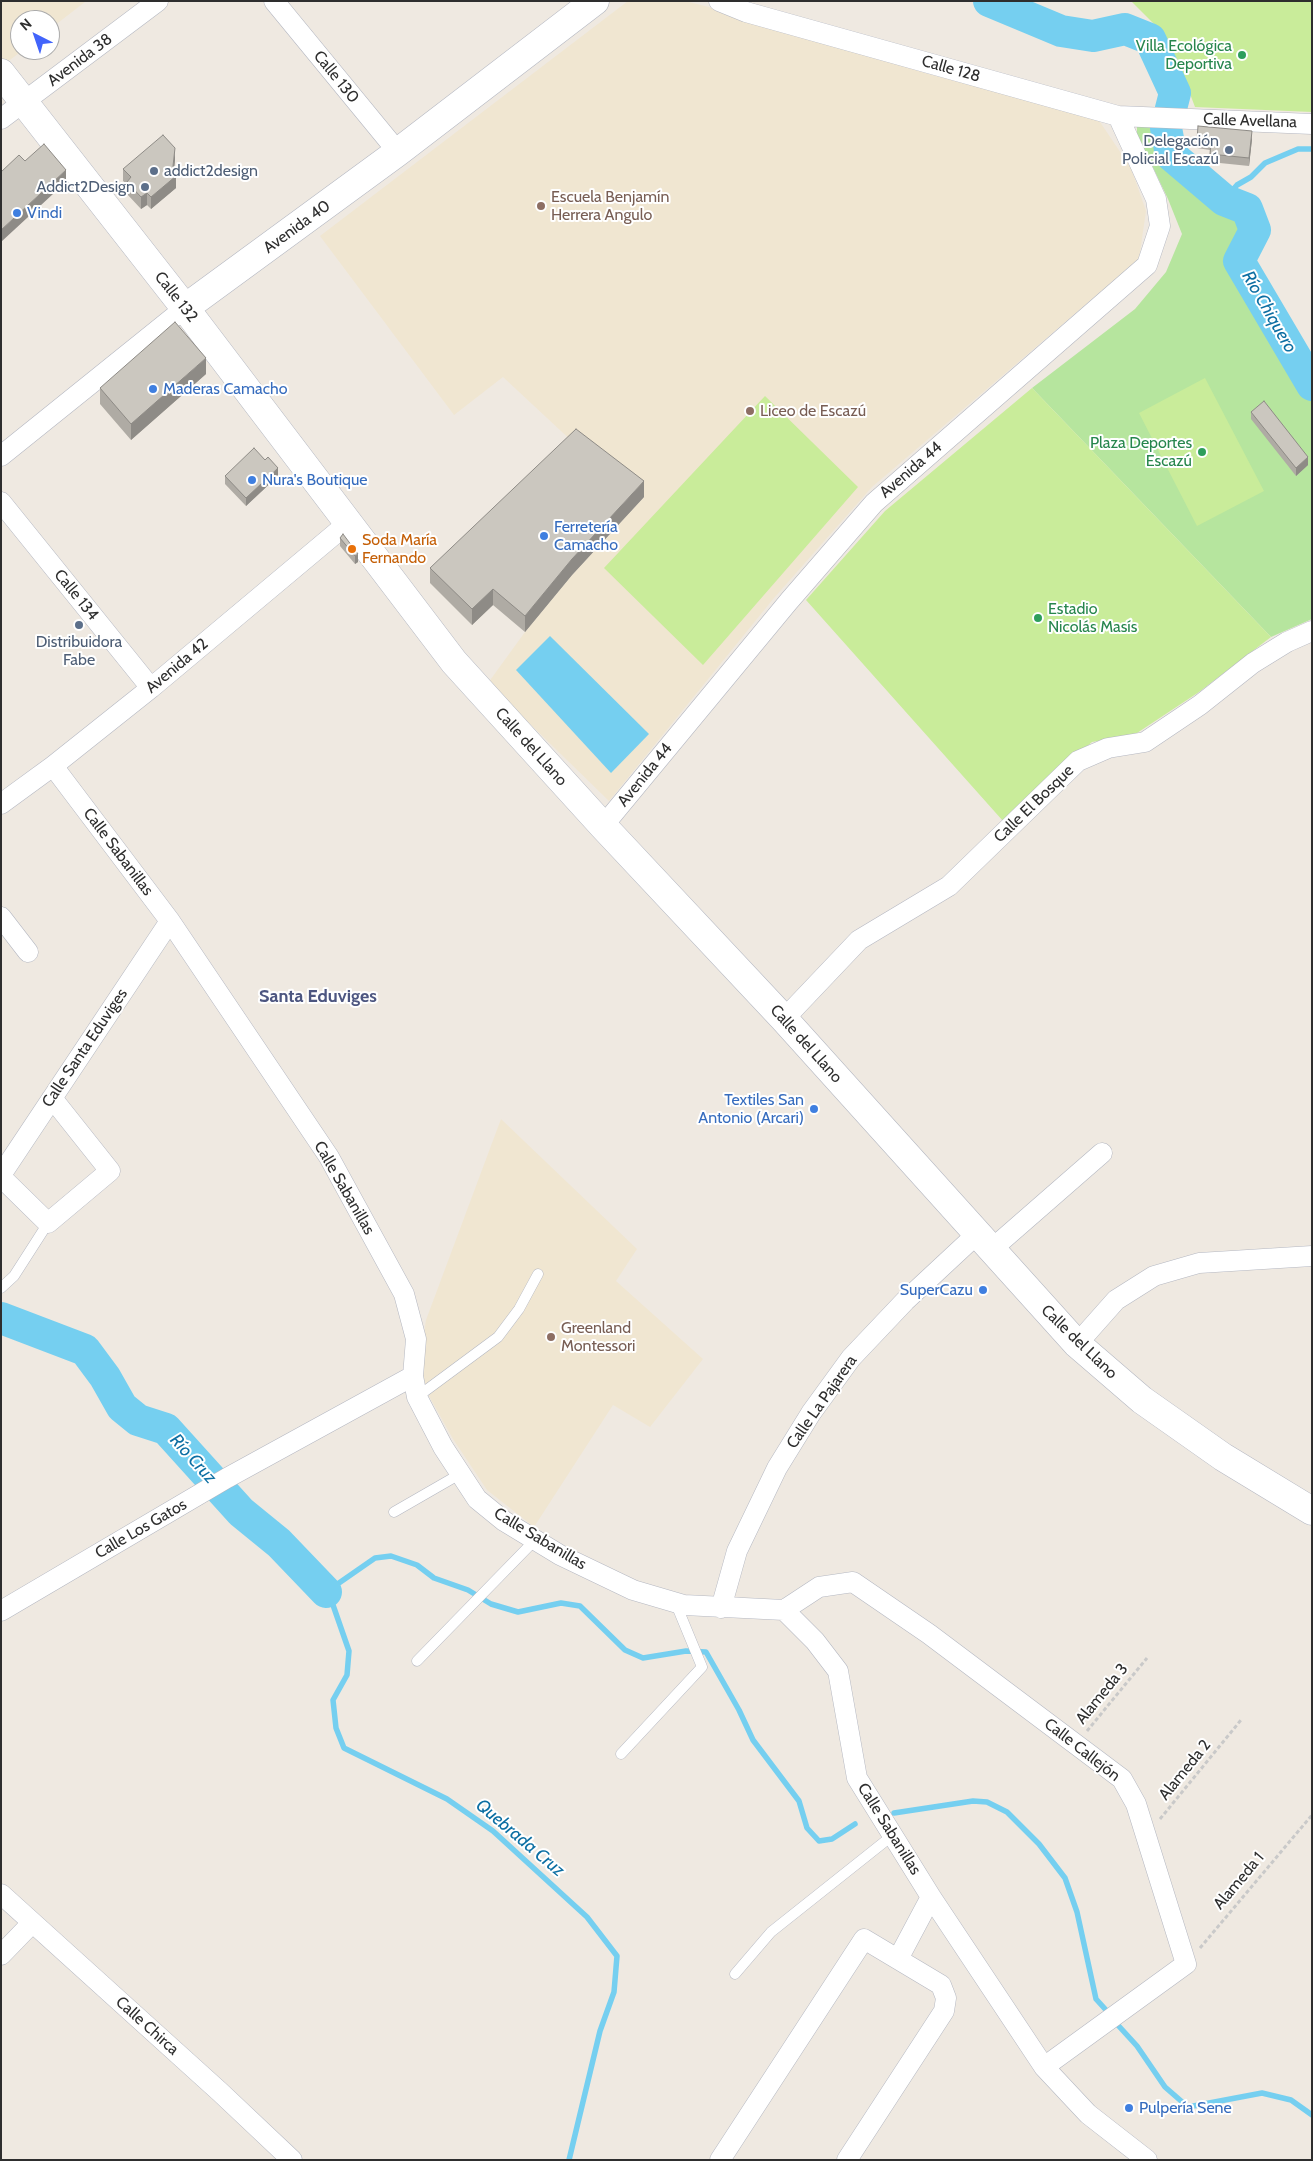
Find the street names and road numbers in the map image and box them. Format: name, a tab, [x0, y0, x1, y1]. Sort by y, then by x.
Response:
street label: Avenida 38	[44, 29, 116, 91]
street label: Calle 130	[309, 47, 363, 107]
street label: Calle 128	[919, 51, 983, 87]
street label: Calle Avellana	[1203, 110, 1297, 132]
street label: Avenida 40	[260, 196, 334, 258]
street label: Calle 132	[150, 268, 202, 326]
street label: Avenida 44	[876, 438, 946, 502]
street label: Calle 134	[50, 566, 102, 624]
street label: Avenida 42	[142, 634, 212, 698]
street label: Calle del Llano	[491, 704, 571, 790]
street label: Avenida 44	[614, 739, 676, 811]
street label: Calle El Bosque	[990, 761, 1078, 847]
street label: Calle Sabanillas	[79, 804, 157, 900]
street label: Calle Santa Eduviges	[38, 985, 132, 1111]
street label: Calle del Llano	[766, 1001, 846, 1087]
street label: Calle Sabanillas	[310, 1138, 378, 1238]
street label: Calle del Llano	[1037, 1301, 1121, 1383]
street label: Calle La Pajarera	[783, 1352, 861, 1452]
street label: Calle Los Gatos	[92, 1495, 190, 1563]
street label: Calle Sabanillas	[490, 1504, 590, 1574]
street label: Alameda 3	[1072, 1660, 1132, 1728]
street label: Calle Callejón	[1040, 1714, 1124, 1786]
street label: Alameda 2	[1155, 1736, 1215, 1804]
street label: Calle Sabanillas	[853, 1780, 925, 1878]
street label: Alameda 1	[1210, 1848, 1268, 1914]
street label: Calle Chirca	[111, 1993, 183, 2059]

